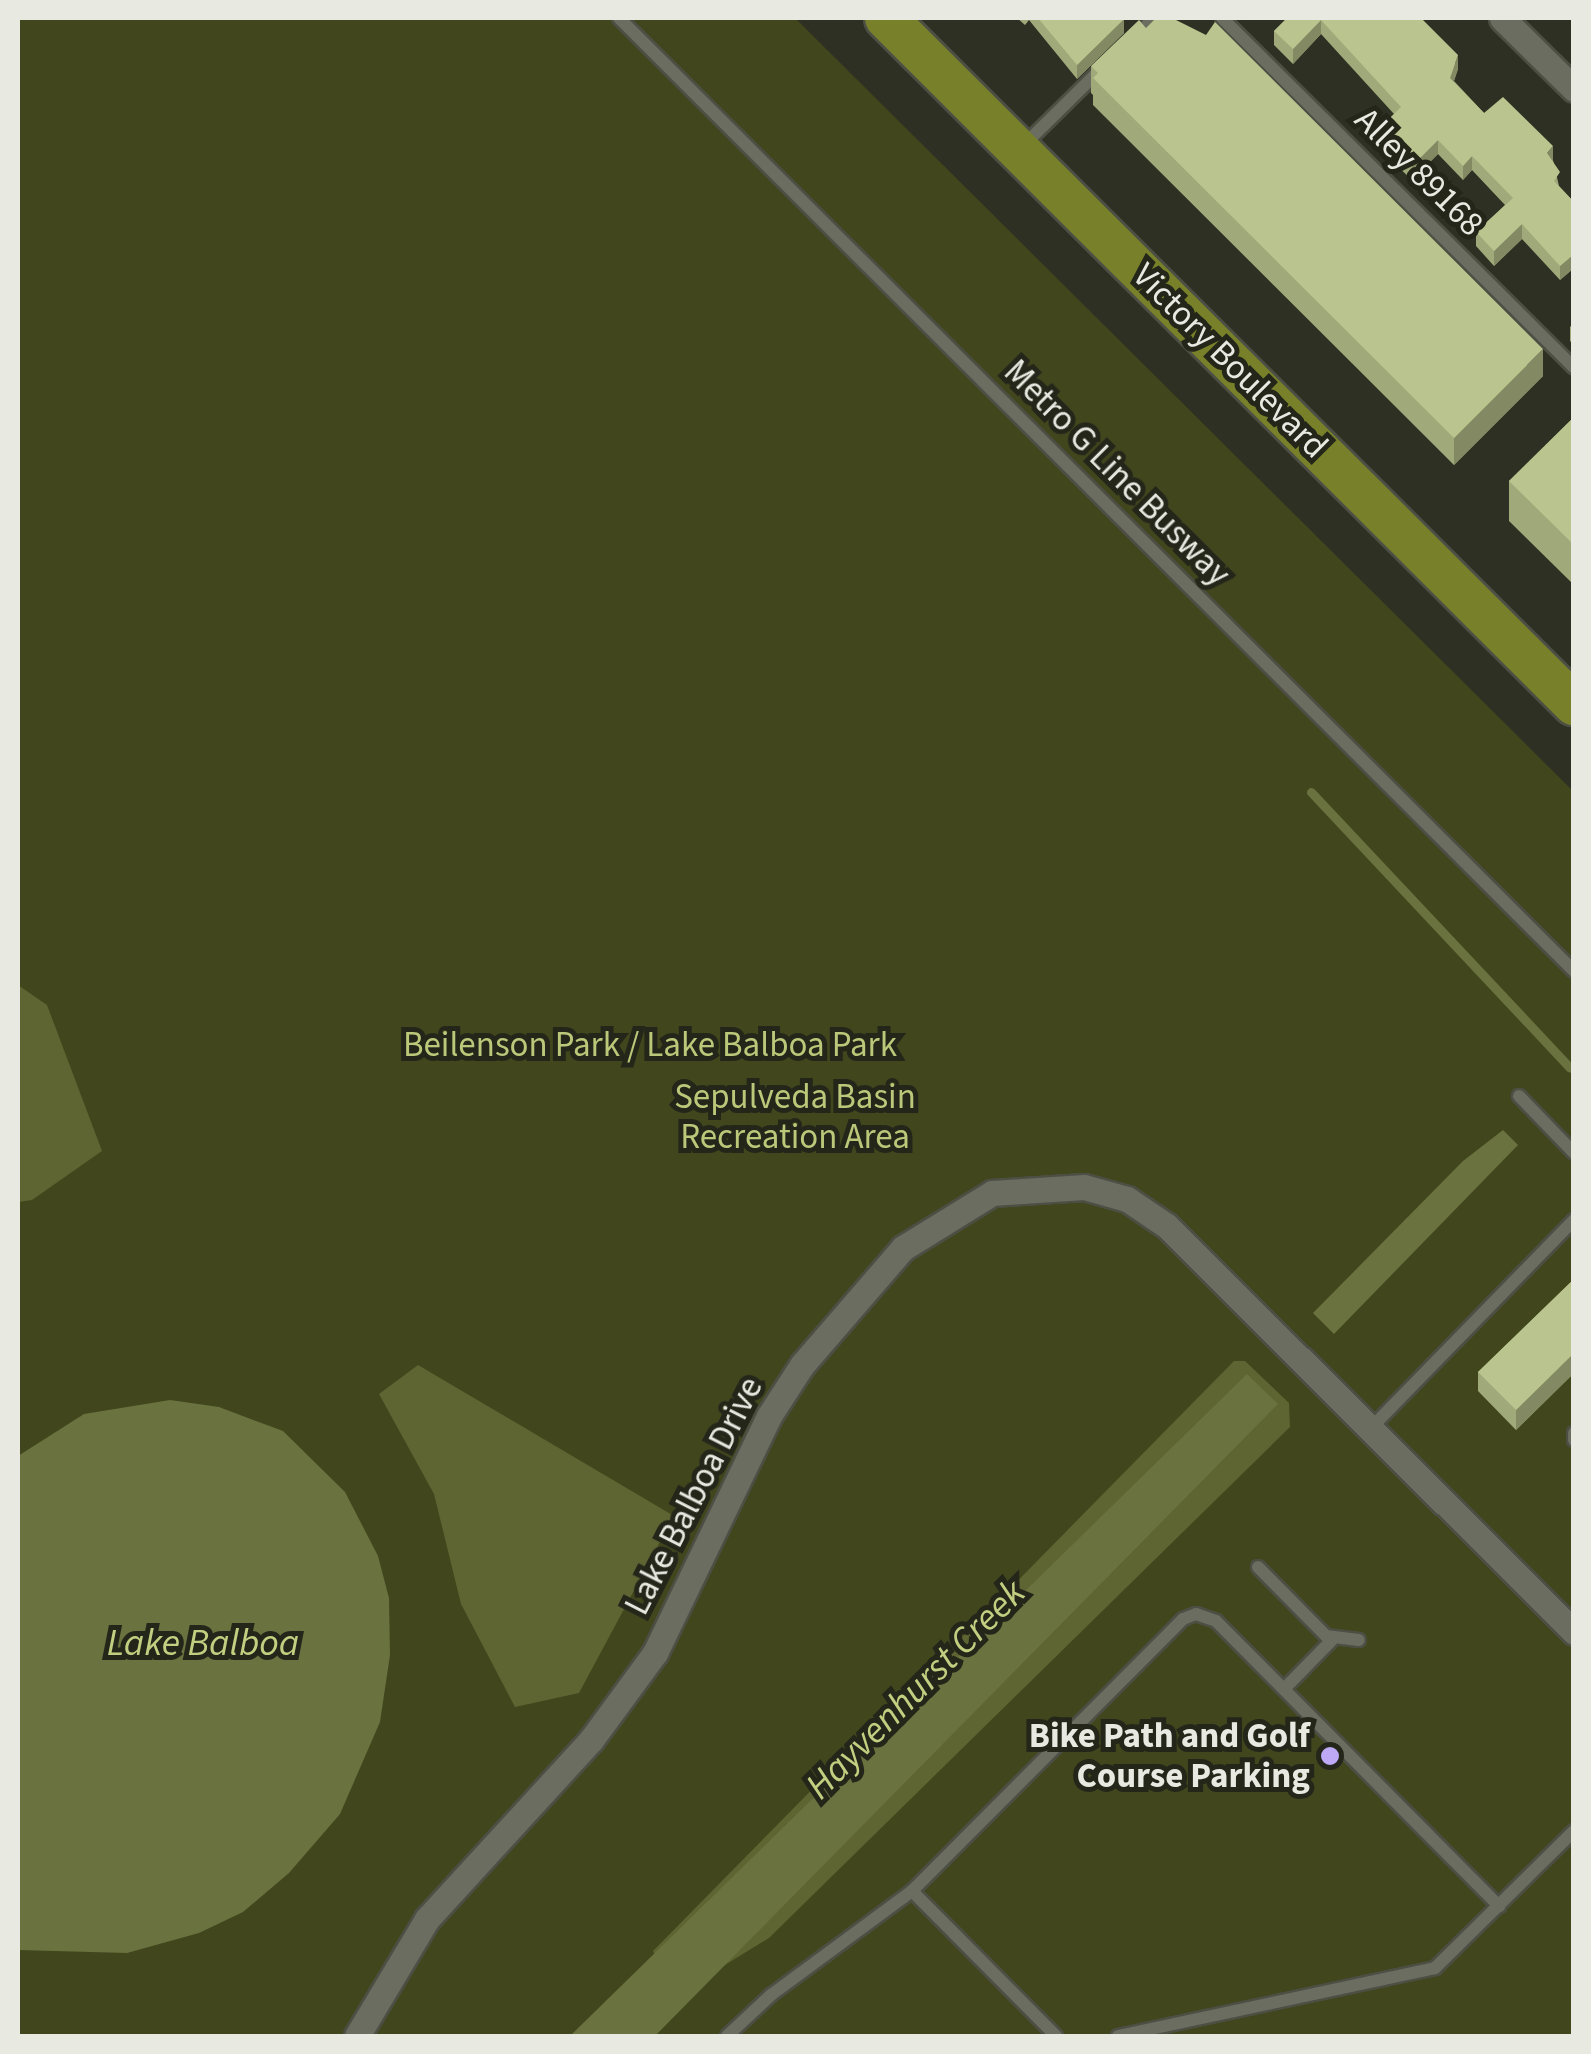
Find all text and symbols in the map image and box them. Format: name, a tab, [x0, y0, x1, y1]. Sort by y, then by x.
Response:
street label: Alley 89168	[1346, 99, 1492, 245]
street label: Victory Boulevard	[1124, 255, 1336, 467]
street label: Metro G Line Busway	[995, 351, 1239, 595]
park label: Beilenson Park / Lake Balboa Park	[403, 1024, 897, 1066]
park label: Sepulveda Basin Recreation Area	[674, 1076, 916, 1158]
street label: Lake Balboa Drive	[616, 1370, 772, 1622]
water label: Hayvenhurst Creek	[797, 1571, 1035, 1809]
water label: Lake Balboa	[107, 1621, 299, 1667]
place label: Bike Path and Golf Course Parking	[1029, 1715, 1310, 1797]
marker: Bike Path and Golf Course Parking	[1319, 1745, 1341, 1767]

